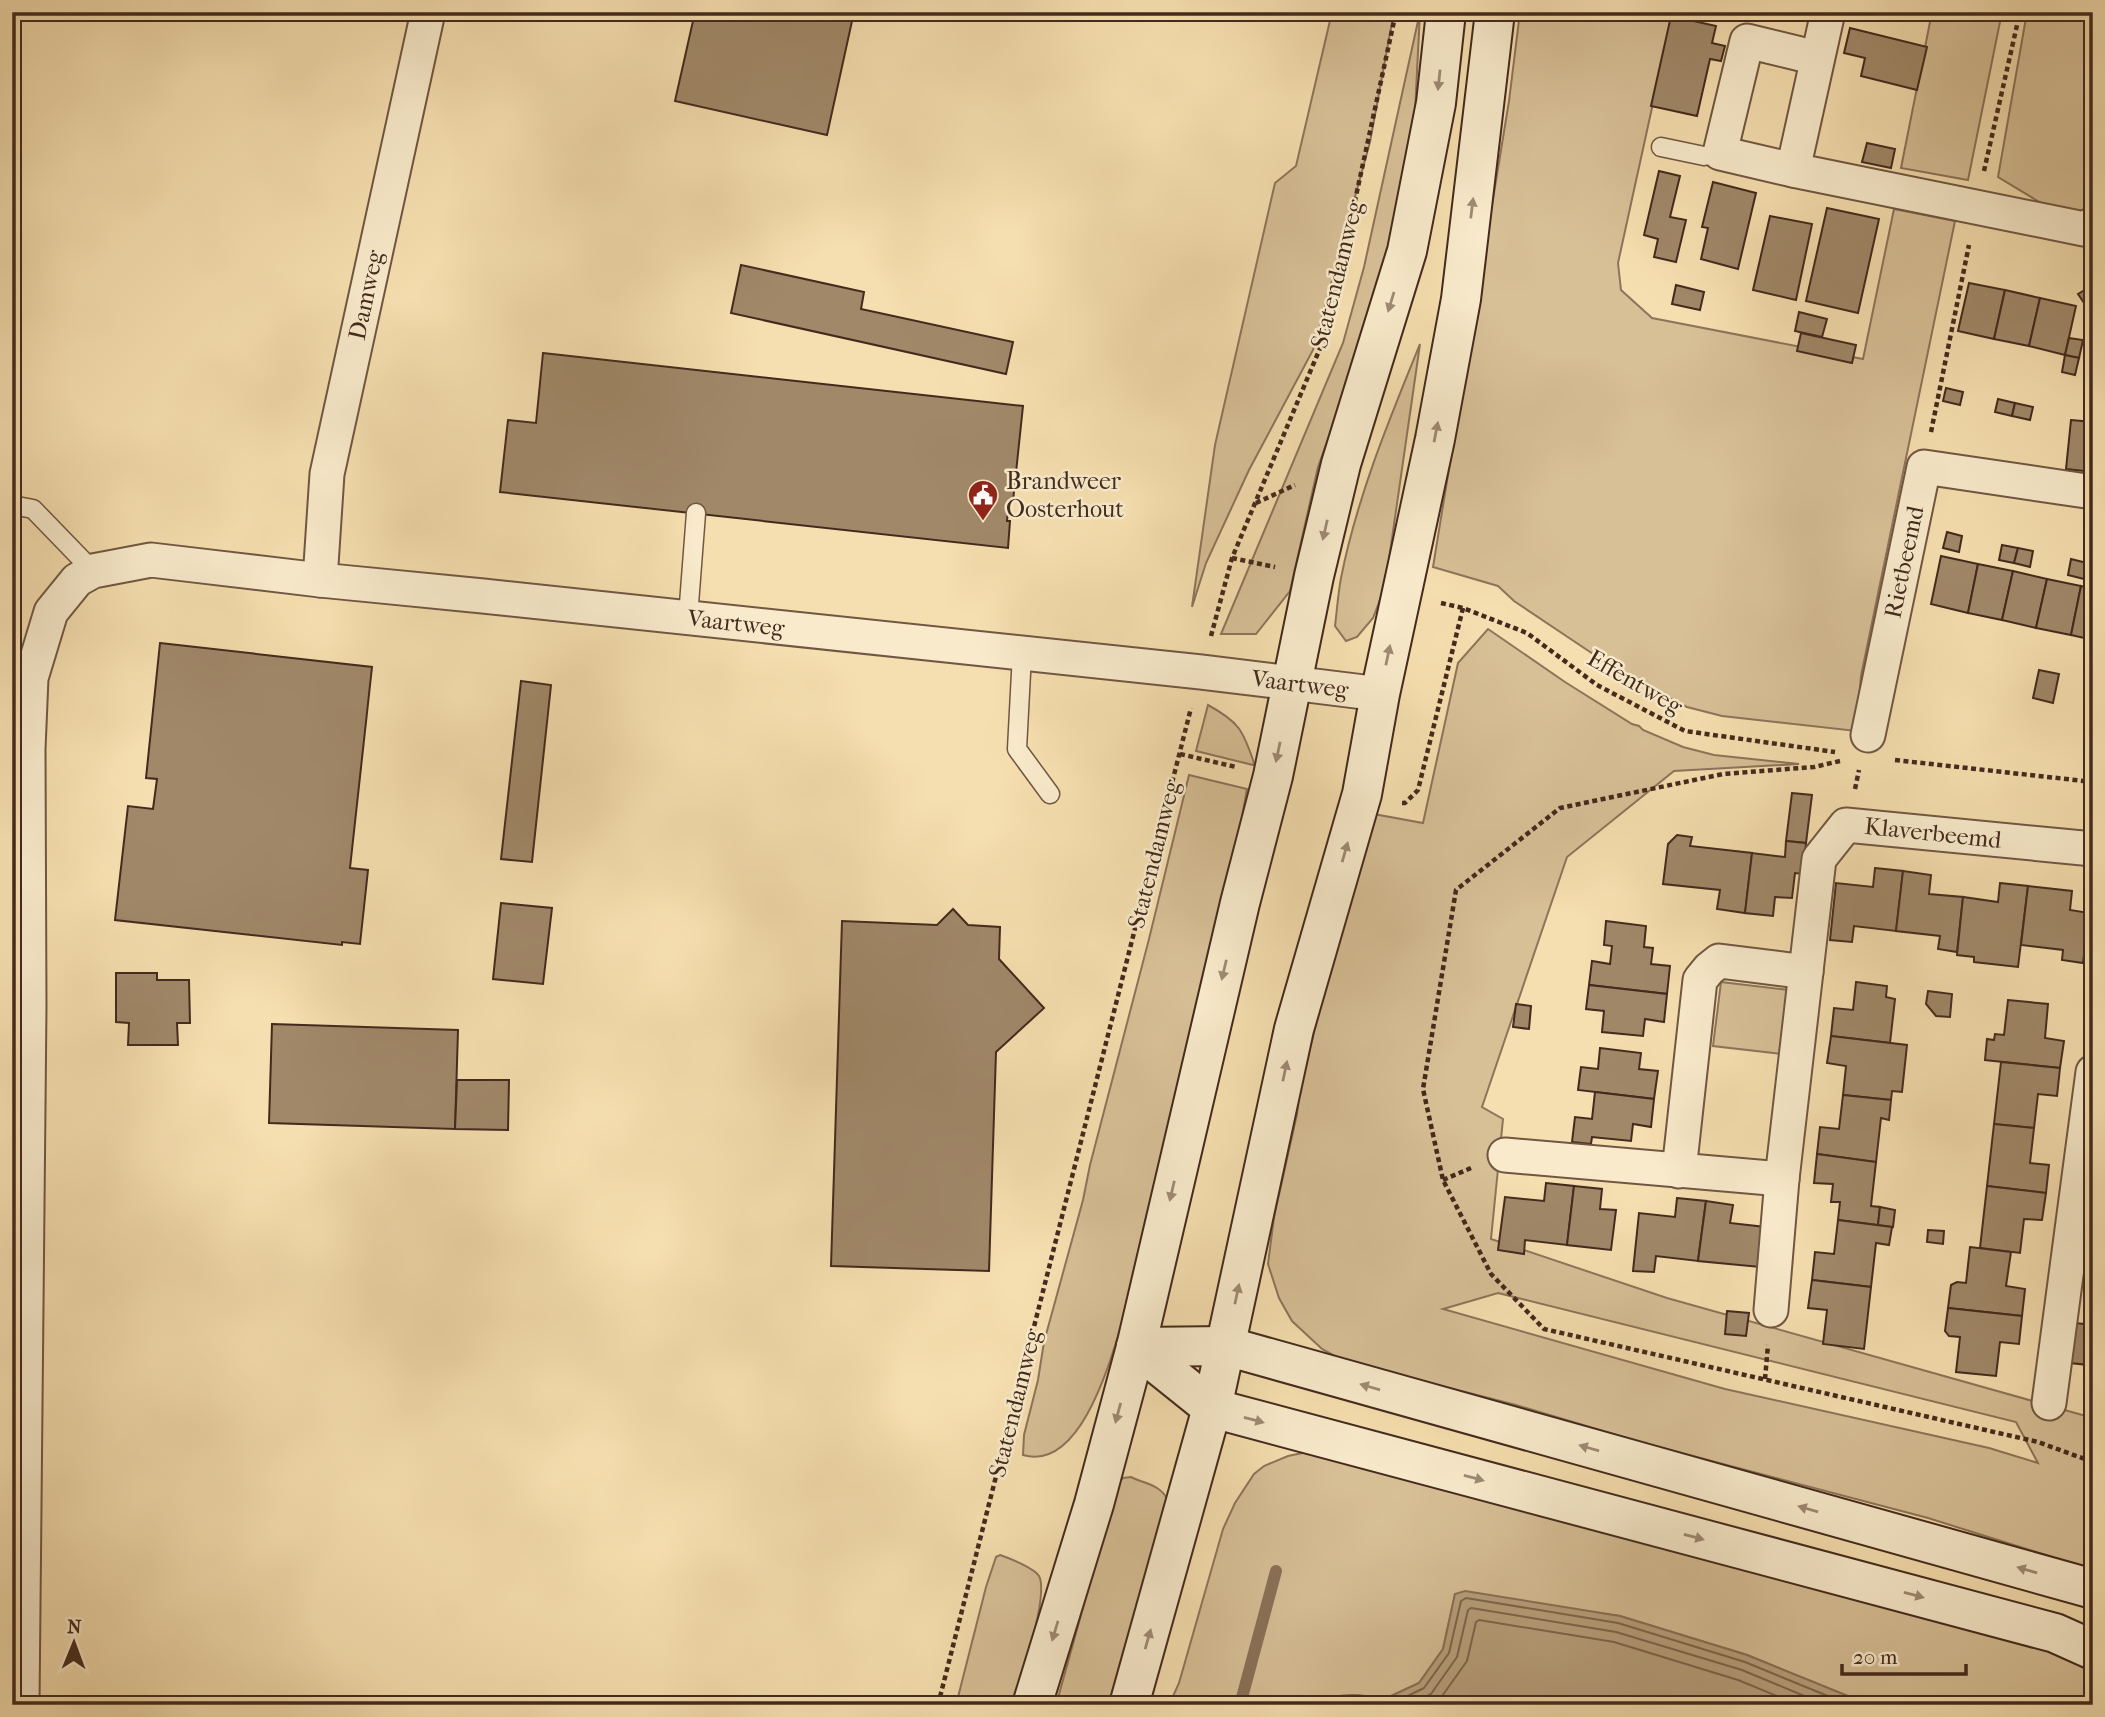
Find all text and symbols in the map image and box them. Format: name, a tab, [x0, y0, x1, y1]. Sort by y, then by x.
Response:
one-way arrow	[1433, 69, 1444, 91]
street label: Statendamweg	[1305, 196, 1369, 351]
one-way arrow	[1466, 197, 1477, 219]
street label: Damweg	[343, 246, 389, 342]
one-way arrow	[1385, 292, 1396, 313]
one-way arrow	[1431, 421, 1442, 443]
place label: Brandweer Oosterhout	[1006, 467, 1124, 523]
public building icon: Brandweer Oosterhout	[966, 478, 1000, 522]
street label: Rietbeemd	[1878, 502, 1930, 621]
one-way arrow	[1319, 519, 1330, 541]
street label: Vaartweg	[685, 604, 787, 642]
one-way arrow	[1382, 644, 1393, 666]
street label: Effentweg	[1582, 644, 1689, 721]
street label: Vaartweg	[1249, 664, 1351, 704]
one-way arrow	[1272, 741, 1283, 763]
street label: Statendamweg	[1122, 776, 1186, 931]
street label: Klaverbeemd	[1863, 812, 2004, 854]
one-way arrow	[1341, 841, 1351, 862]
one-way arrow	[1218, 959, 1229, 981]
one-way arrow	[1279, 1060, 1290, 1082]
one-way arrow	[1167, 1180, 1178, 1202]
one-way arrow	[1232, 1283, 1243, 1305]
street label: Statendamweg	[983, 1325, 1047, 1480]
one-way arrow	[1359, 1381, 1380, 1391]
one-way arrow	[1112, 1402, 1123, 1424]
one-way arrow	[1244, 1415, 1266, 1426]
one-way arrow	[1578, 1442, 1600, 1453]
one-way arrow	[1463, 1473, 1485, 1484]
one-way arrow	[1797, 1504, 1818, 1514]
one-way arrow	[1683, 1532, 1705, 1543]
one-way arrow	[2016, 1565, 2037, 1575]
one-way arrow	[1904, 1591, 1925, 1601]
north arrow	[38, 1608, 108, 1678]
text: N	[67, 1616, 82, 1638]
one-way arrow	[1049, 1621, 1059, 1642]
one-way arrow	[1143, 1628, 1153, 1649]
scale bar	[1842, 1633, 1967, 1677]
text: 20 m	[1853, 1645, 1898, 1669]

